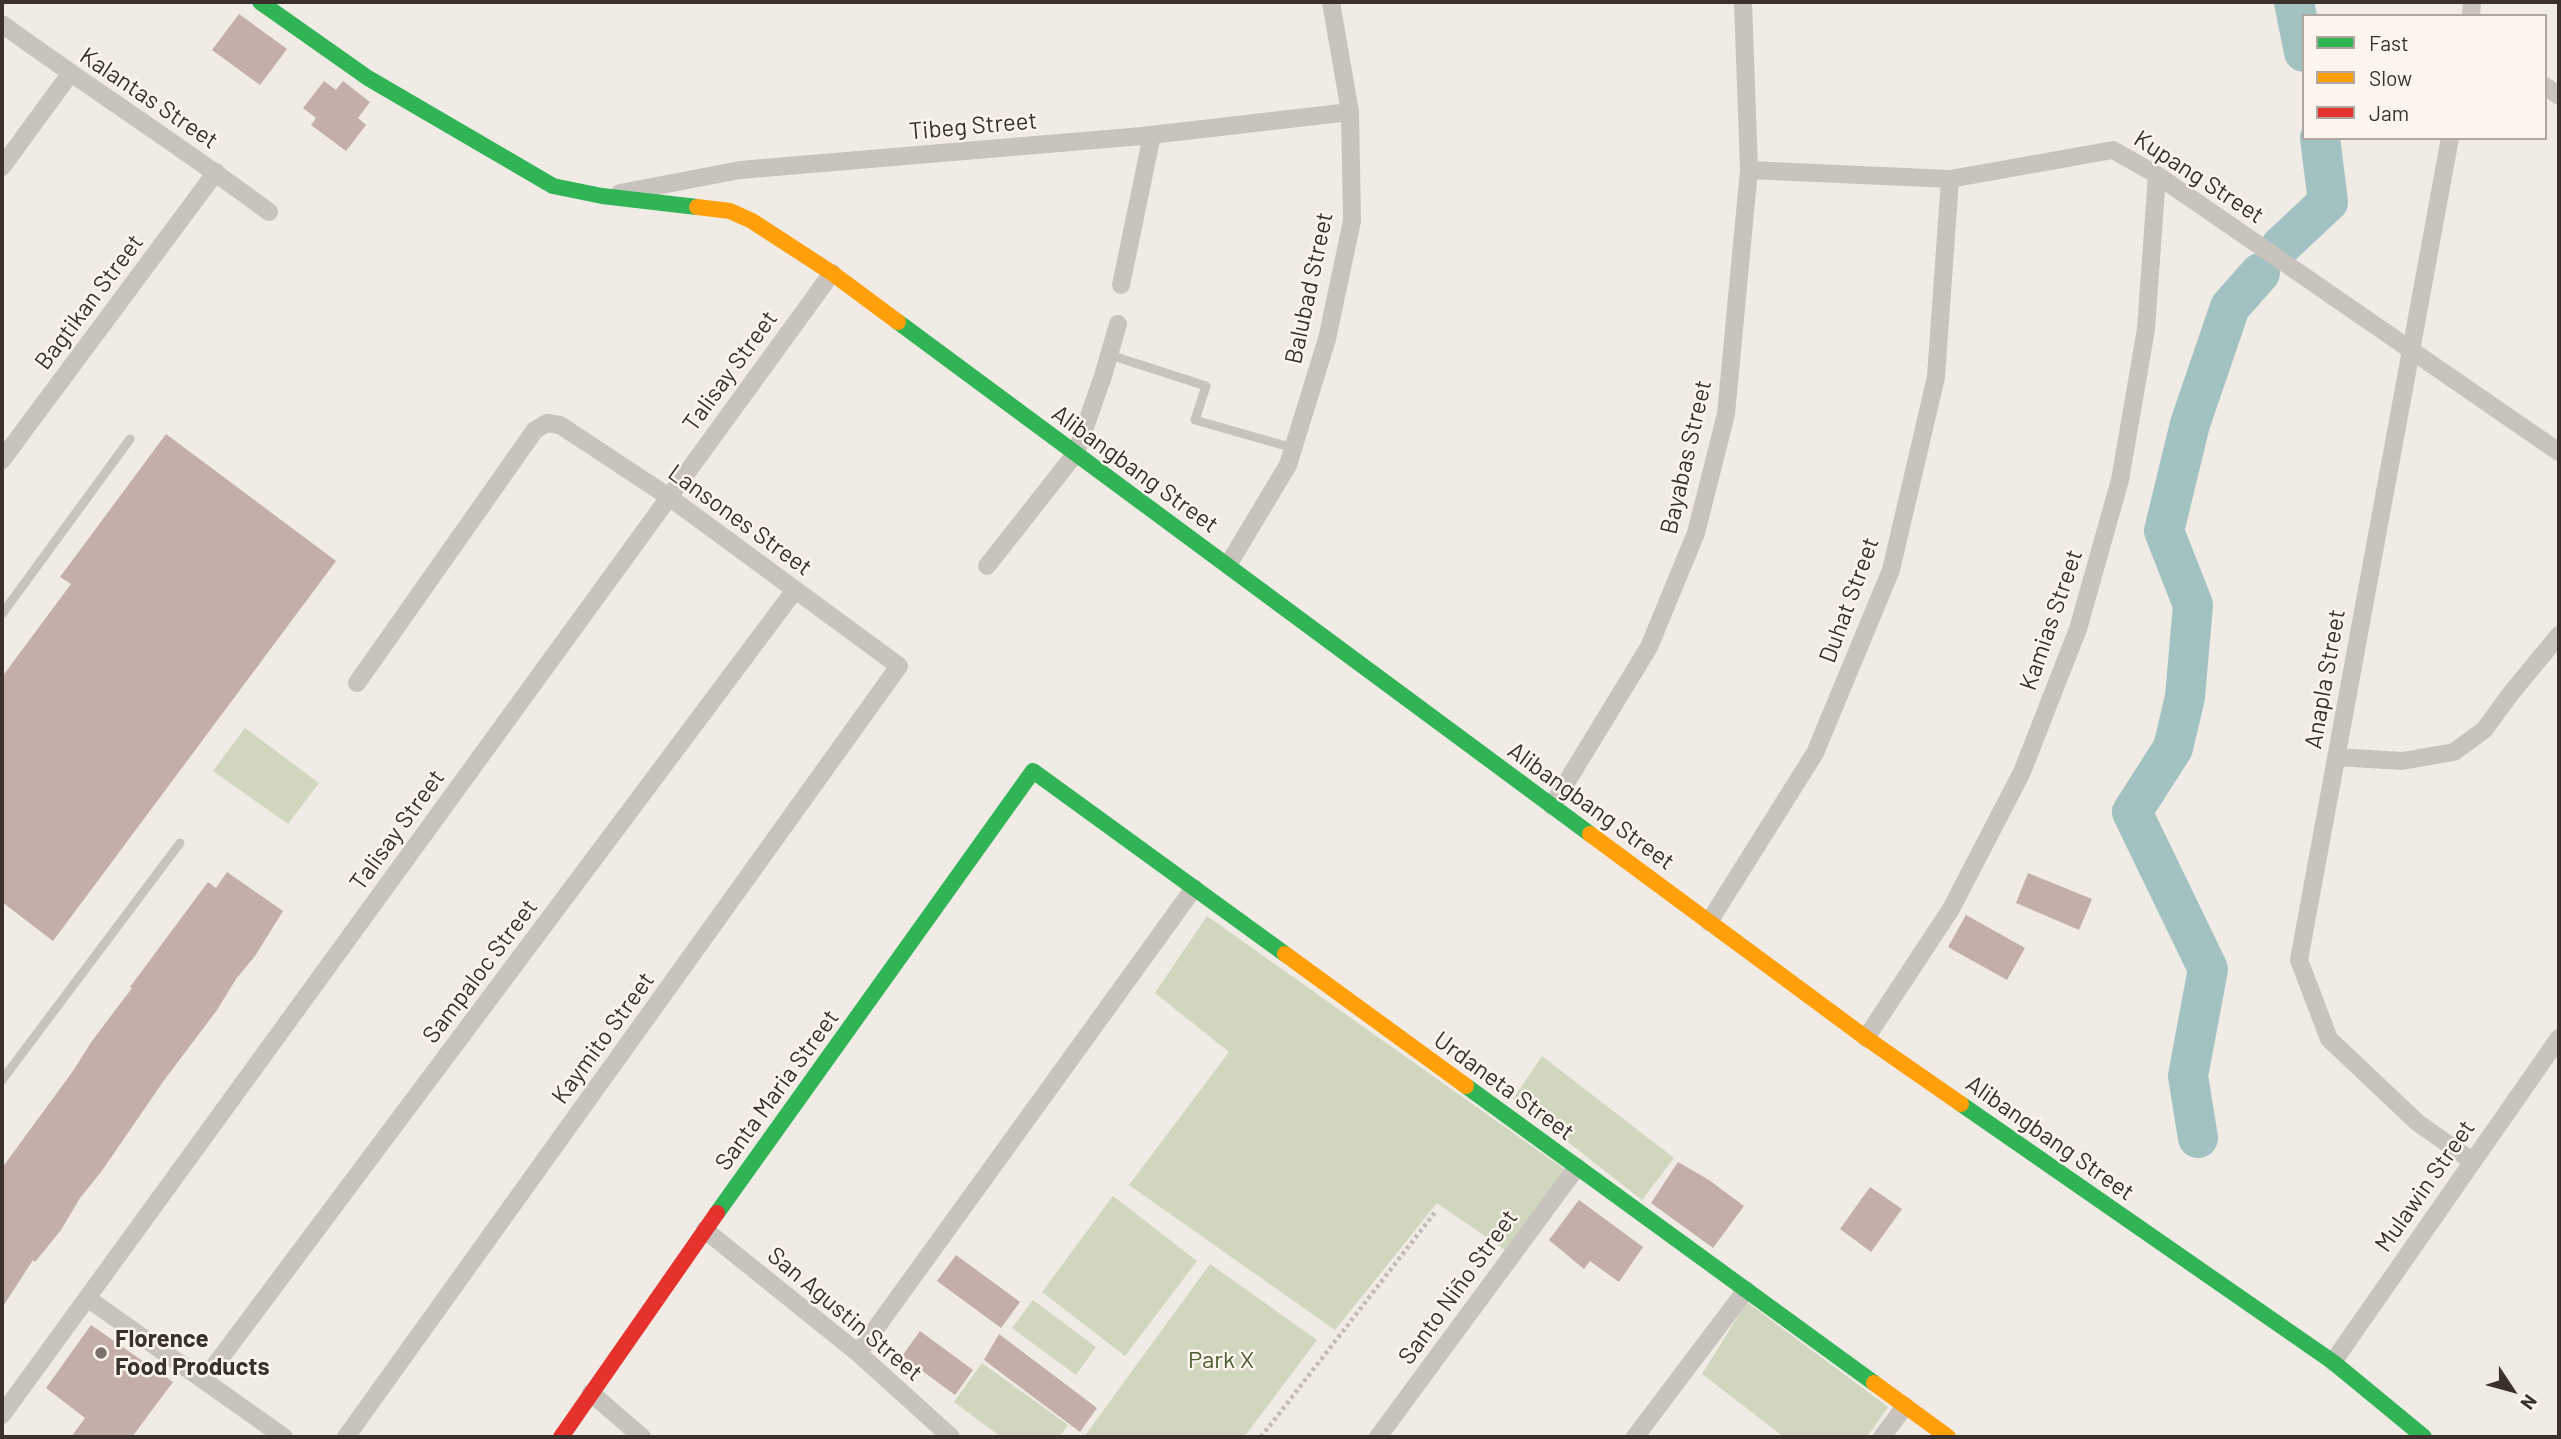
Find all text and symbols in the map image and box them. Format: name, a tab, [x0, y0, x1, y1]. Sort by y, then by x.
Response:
legend	[2302, 14, 2547, 140]
text: Fast	[2369, 30, 2409, 55]
street label: Kalantas Street	[74, 41, 224, 155]
text: Slow	[2369, 65, 2412, 90]
text: Jam	[2369, 100, 2409, 125]
street label: Tibeg Street	[908, 106, 1038, 146]
street label: Kupang Street	[2129, 124, 2269, 230]
street label: Balubad Street	[1279, 210, 1339, 366]
street label: Bagtikan Street	[29, 229, 149, 375]
street label: Talisay Street	[677, 305, 783, 437]
street label: Bayabas Street	[1654, 377, 1718, 537]
street label: Alibangbang Street	[1046, 399, 1224, 539]
street label: Lansones Street	[663, 458, 817, 582]
street label: Duhat Street	[1813, 533, 1885, 667]
street label: Kamias Street	[2013, 546, 2089, 694]
street label: Anapla Street	[2299, 607, 2351, 751]
street label: Alibangbang Street	[1502, 736, 1680, 876]
street label: Talisay Street	[344, 764, 450, 896]
street label: Sampaloc Street	[416, 893, 544, 1049]
street label: Kaymito Street	[546, 967, 660, 1109]
street label: Santa Maria Street	[709, 1004, 845, 1176]
street label: Urdaneta Street	[1428, 1025, 1580, 1147]
street label: Alibangbang Street	[1960, 1069, 2140, 1207]
street label: Mulawin Street	[2369, 1115, 2481, 1257]
street label: Santo Niño Street	[1392, 1204, 1524, 1370]
street label: San Agustin Street	[762, 1241, 928, 1387]
place label: Florence Food Products	[115, 1325, 269, 1381]
marker: Florence Food Products	[93, 1345, 109, 1361]
park label: Park X	[1188, 1346, 1254, 1374]
north arrow	[2477, 1355, 2547, 1425]
text: N	[2516, 1391, 2542, 1415]

